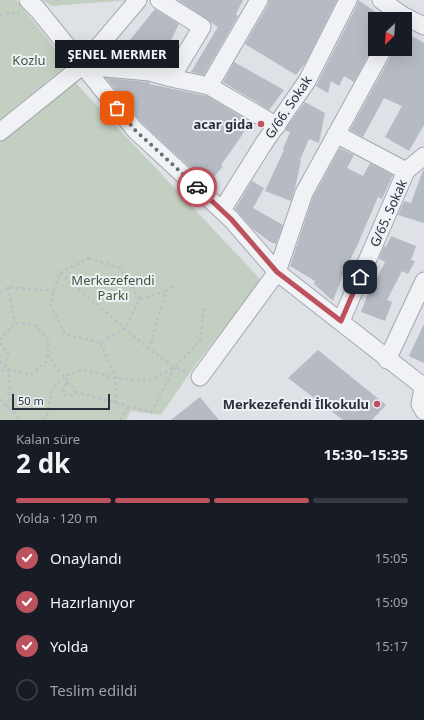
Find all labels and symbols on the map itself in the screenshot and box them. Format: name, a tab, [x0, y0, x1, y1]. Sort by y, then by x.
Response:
north arrow	[368, 12, 412, 56]
callout: ŞENEL MERMER	[55, 40, 179, 68]
park label: Kozlu	[12, 51, 46, 69]
street label: G/66. Sokak	[260, 72, 316, 142]
pin	[100, 91, 134, 125]
place label: acar gida	[193, 115, 253, 133]
marker: acar gida	[256, 119, 266, 129]
courier	[177, 167, 217, 207]
street label: G/65. Sokak	[365, 176, 411, 250]
pin	[343, 260, 377, 294]
park label: Merkezefendi Parkı	[71, 271, 155, 304]
scale bar	[12, 392, 110, 411]
place label: Merkezefendi İlkokulu	[223, 395, 369, 413]
marker: Merkezefendi İlkokulu	[372, 399, 382, 409]

